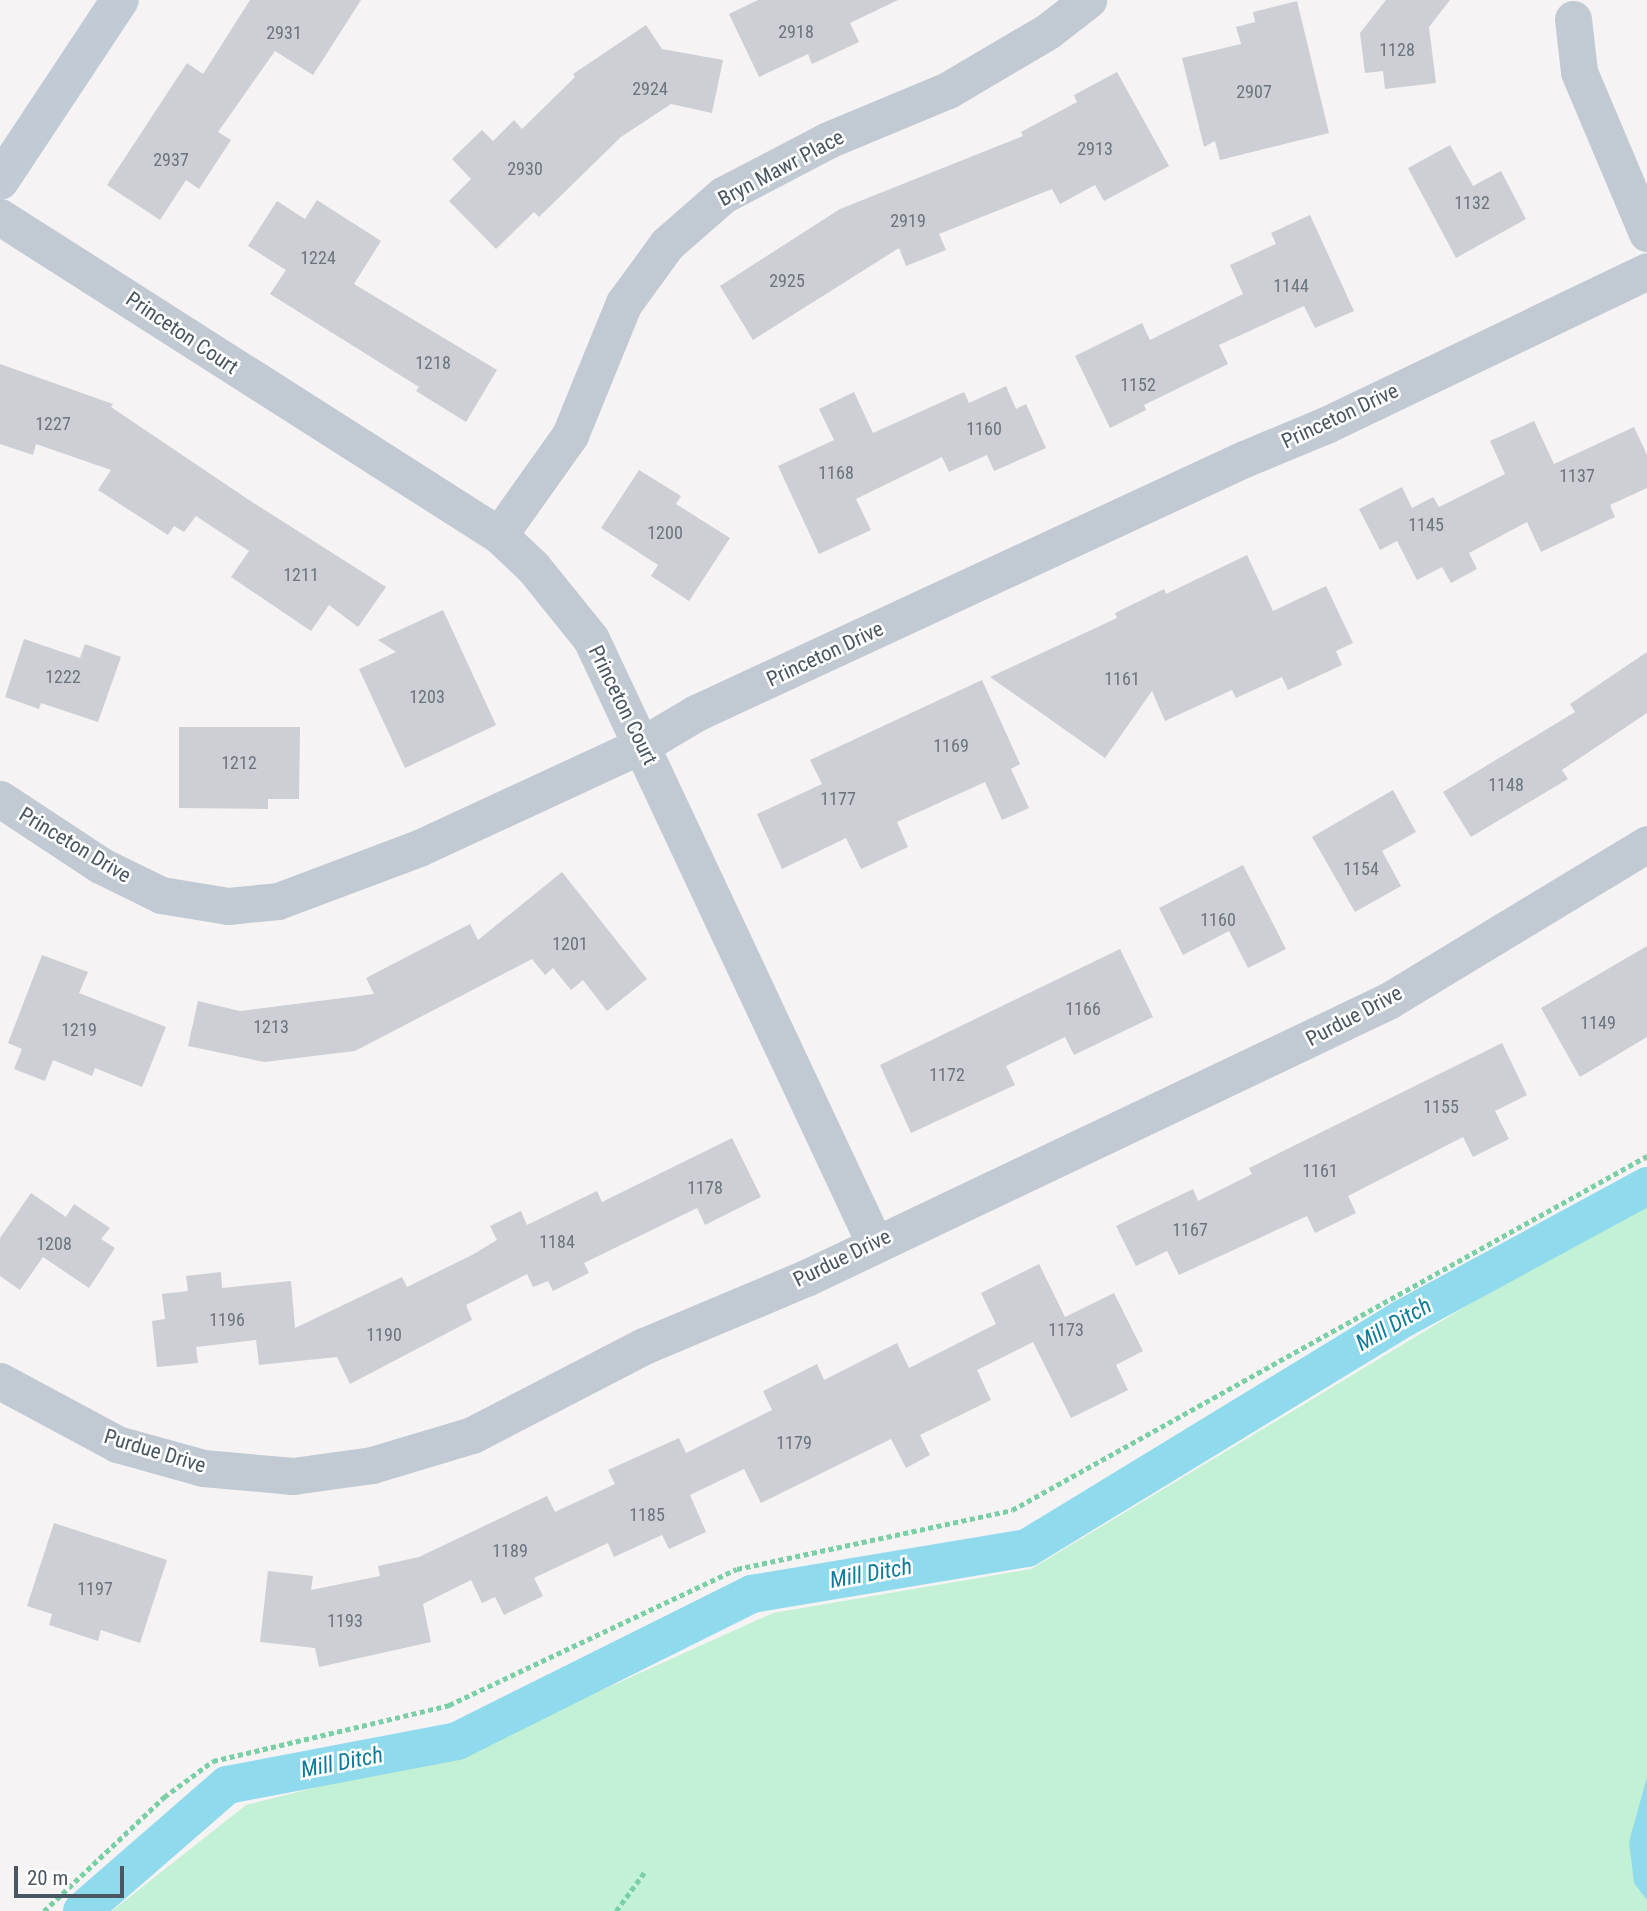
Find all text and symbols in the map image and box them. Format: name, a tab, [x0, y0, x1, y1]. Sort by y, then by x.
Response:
house number: 2918	[778, 21, 814, 43]
house number: 2931	[266, 22, 302, 44]
house number: 1128	[1379, 39, 1415, 61]
house number: 2924	[632, 78, 668, 100]
house number: 2907	[1236, 81, 1272, 103]
street label: Bryn Mawr Place	[714, 124, 848, 212]
house number: 2913	[1077, 138, 1113, 160]
house number: 2937	[153, 149, 189, 171]
house number: 2930	[507, 158, 543, 180]
house number: 1132	[1454, 192, 1490, 214]
house number: 2919	[890, 210, 926, 232]
house number: 1224	[300, 247, 336, 269]
house number: 2925	[769, 270, 805, 292]
house number: 1144	[1273, 275, 1309, 297]
street label: Princeton Court	[121, 286, 243, 380]
house number: 1218	[415, 352, 451, 374]
house number: 1152	[1120, 374, 1156, 396]
street label: Princeton Drive	[1278, 378, 1402, 454]
house number: 1227	[35, 413, 71, 435]
house number: 1160	[966, 418, 1002, 440]
house number: 1168	[818, 462, 854, 484]
house number: 1137	[1559, 465, 1595, 487]
house number: 1145	[1408, 514, 1444, 536]
house number: 1200	[647, 522, 683, 544]
house number: 1211	[283, 564, 319, 586]
street label: Princeton Drive	[763, 616, 887, 692]
street label: Princeton Court	[583, 641, 663, 769]
house number: 1222	[45, 666, 81, 688]
house number: 1161	[1104, 668, 1140, 690]
house number: 1203	[409, 686, 445, 708]
house number: 1169	[933, 735, 969, 757]
house number: 1212	[221, 752, 257, 774]
house number: 1148	[1488, 774, 1524, 796]
house number: 1177	[820, 788, 856, 810]
street label: Princeton Drive	[15, 802, 135, 888]
house number: 1154	[1343, 858, 1379, 880]
house number: 1160	[1200, 909, 1236, 931]
house number: 1201	[552, 933, 588, 955]
street label: Purdue Drive	[1302, 980, 1406, 1052]
house number: 1166	[1065, 998, 1101, 1020]
house number: 1149	[1580, 1012, 1616, 1034]
house number: 1213	[253, 1016, 289, 1038]
house number: 1219	[61, 1019, 97, 1041]
house number: 1172	[929, 1064, 965, 1086]
house number: 1155	[1423, 1096, 1459, 1118]
house number: 1161	[1302, 1160, 1338, 1182]
house number: 1178	[687, 1177, 723, 1199]
house number: 1167	[1172, 1219, 1208, 1241]
street label: Purdue Drive	[789, 1224, 895, 1292]
house number: 1184	[539, 1231, 575, 1253]
house number: 1208	[36, 1233, 72, 1255]
water label: Mill Ditch	[1351, 1292, 1437, 1358]
house number: 1196	[209, 1309, 245, 1331]
house number: 1173	[1048, 1319, 1084, 1341]
house number: 1190	[366, 1324, 402, 1346]
street label: Purdue Drive	[101, 1424, 209, 1478]
house number: 1179	[776, 1432, 812, 1454]
house number: 1185	[629, 1504, 665, 1526]
house number: 1189	[492, 1540, 528, 1562]
water label: Mill Ditch	[828, 1553, 914, 1595]
house number: 1197	[77, 1578, 113, 1600]
house number: 1193	[327, 1610, 363, 1632]
water label: Mill Ditch	[299, 1742, 385, 1784]
scale bar	[18, 1852, 128, 1896]
text: 20 m	[27, 1866, 68, 1890]

